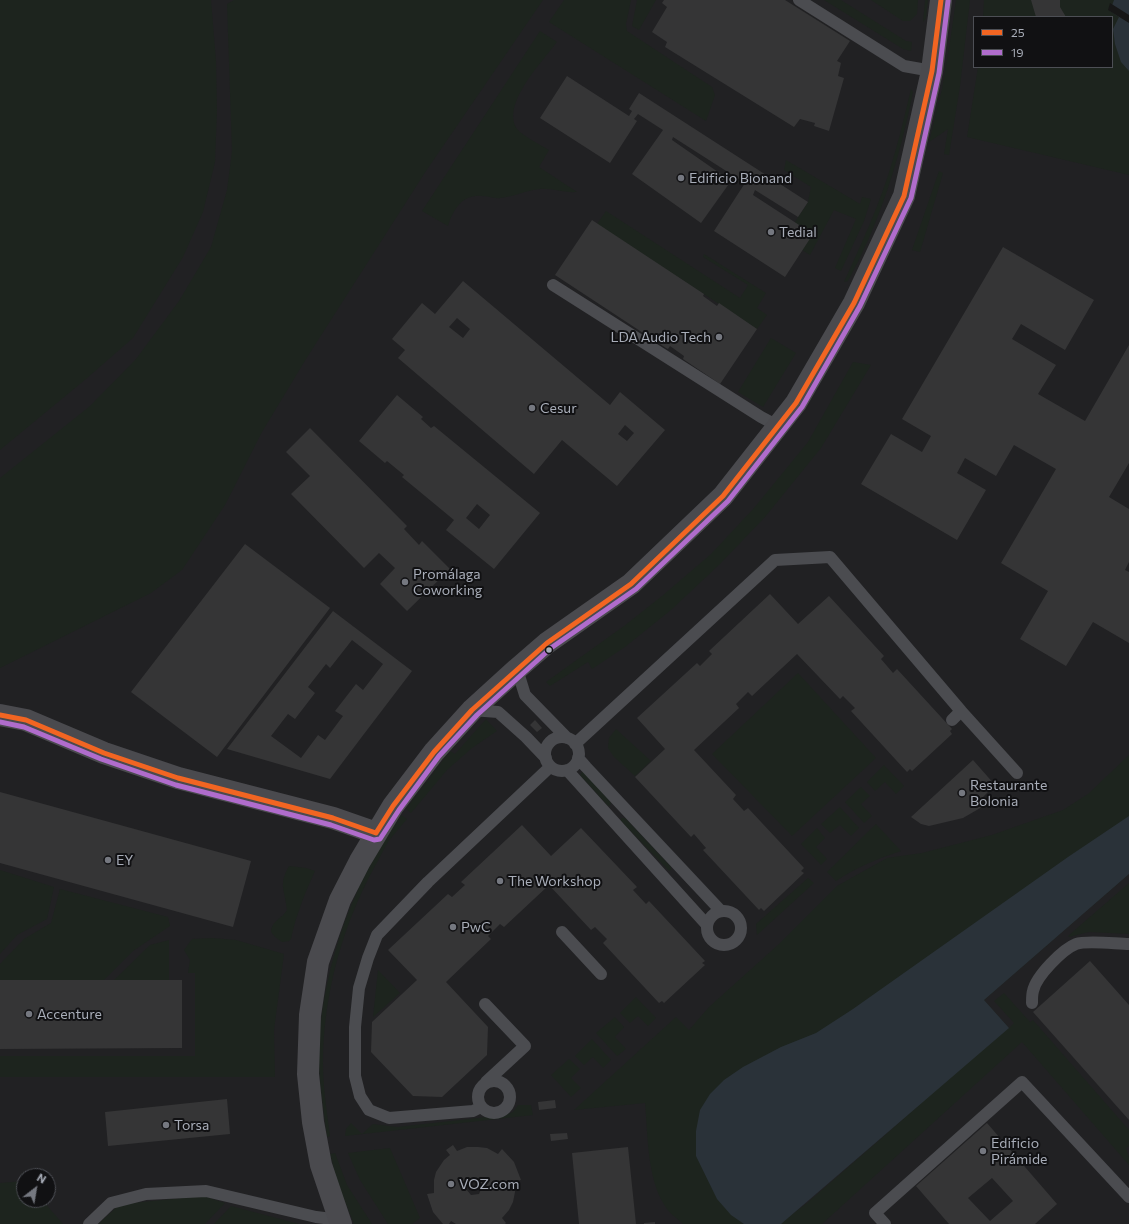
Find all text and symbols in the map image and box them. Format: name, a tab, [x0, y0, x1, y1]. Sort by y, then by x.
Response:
legend	[973, 16, 1113, 68]
text: 25	[1011, 25, 1025, 39]
text: 19	[1011, 45, 1023, 59]
place label: Edificio Bionand	[689, 170, 792, 186]
marker: Edificio Bionand	[676, 173, 686, 183]
place label: Tedial	[779, 224, 817, 240]
marker: Tedial	[766, 227, 776, 237]
place label: LDA Audio Tech	[610, 329, 711, 345]
marker: LDA Audio Tech	[714, 332, 724, 342]
place label: Cesur	[540, 400, 577, 416]
marker: Cesur	[527, 403, 537, 413]
place label: Promálaga Coworking	[413, 566, 482, 598]
marker: Promálaga Coworking	[400, 577, 410, 587]
unlabelled marker	[544, 645, 554, 655]
place label: Restaurante Bolonia	[970, 777, 1047, 810]
marker: Restaurante Bolonia	[957, 788, 967, 798]
place label: EY	[116, 852, 133, 868]
marker: EY	[103, 855, 113, 865]
place label: The Workshop	[508, 873, 601, 889]
marker: The Workshop	[495, 876, 505, 886]
place label: PwC	[461, 919, 491, 935]
marker: PwC	[448, 922, 458, 932]
place label: Accenture	[37, 1006, 102, 1022]
marker: Accenture	[24, 1009, 34, 1019]
place label: Torsa	[174, 1117, 209, 1133]
marker: Torsa	[161, 1120, 171, 1130]
place label: Edificio Pirámide	[991, 1135, 1047, 1168]
marker: Edificio Pirámide	[978, 1146, 988, 1156]
north arrow	[16, 1168, 56, 1208]
text: N	[35, 1170, 49, 1186]
place label: VOZ.com	[459, 1176, 519, 1192]
marker: VOZ.com	[446, 1179, 456, 1189]

